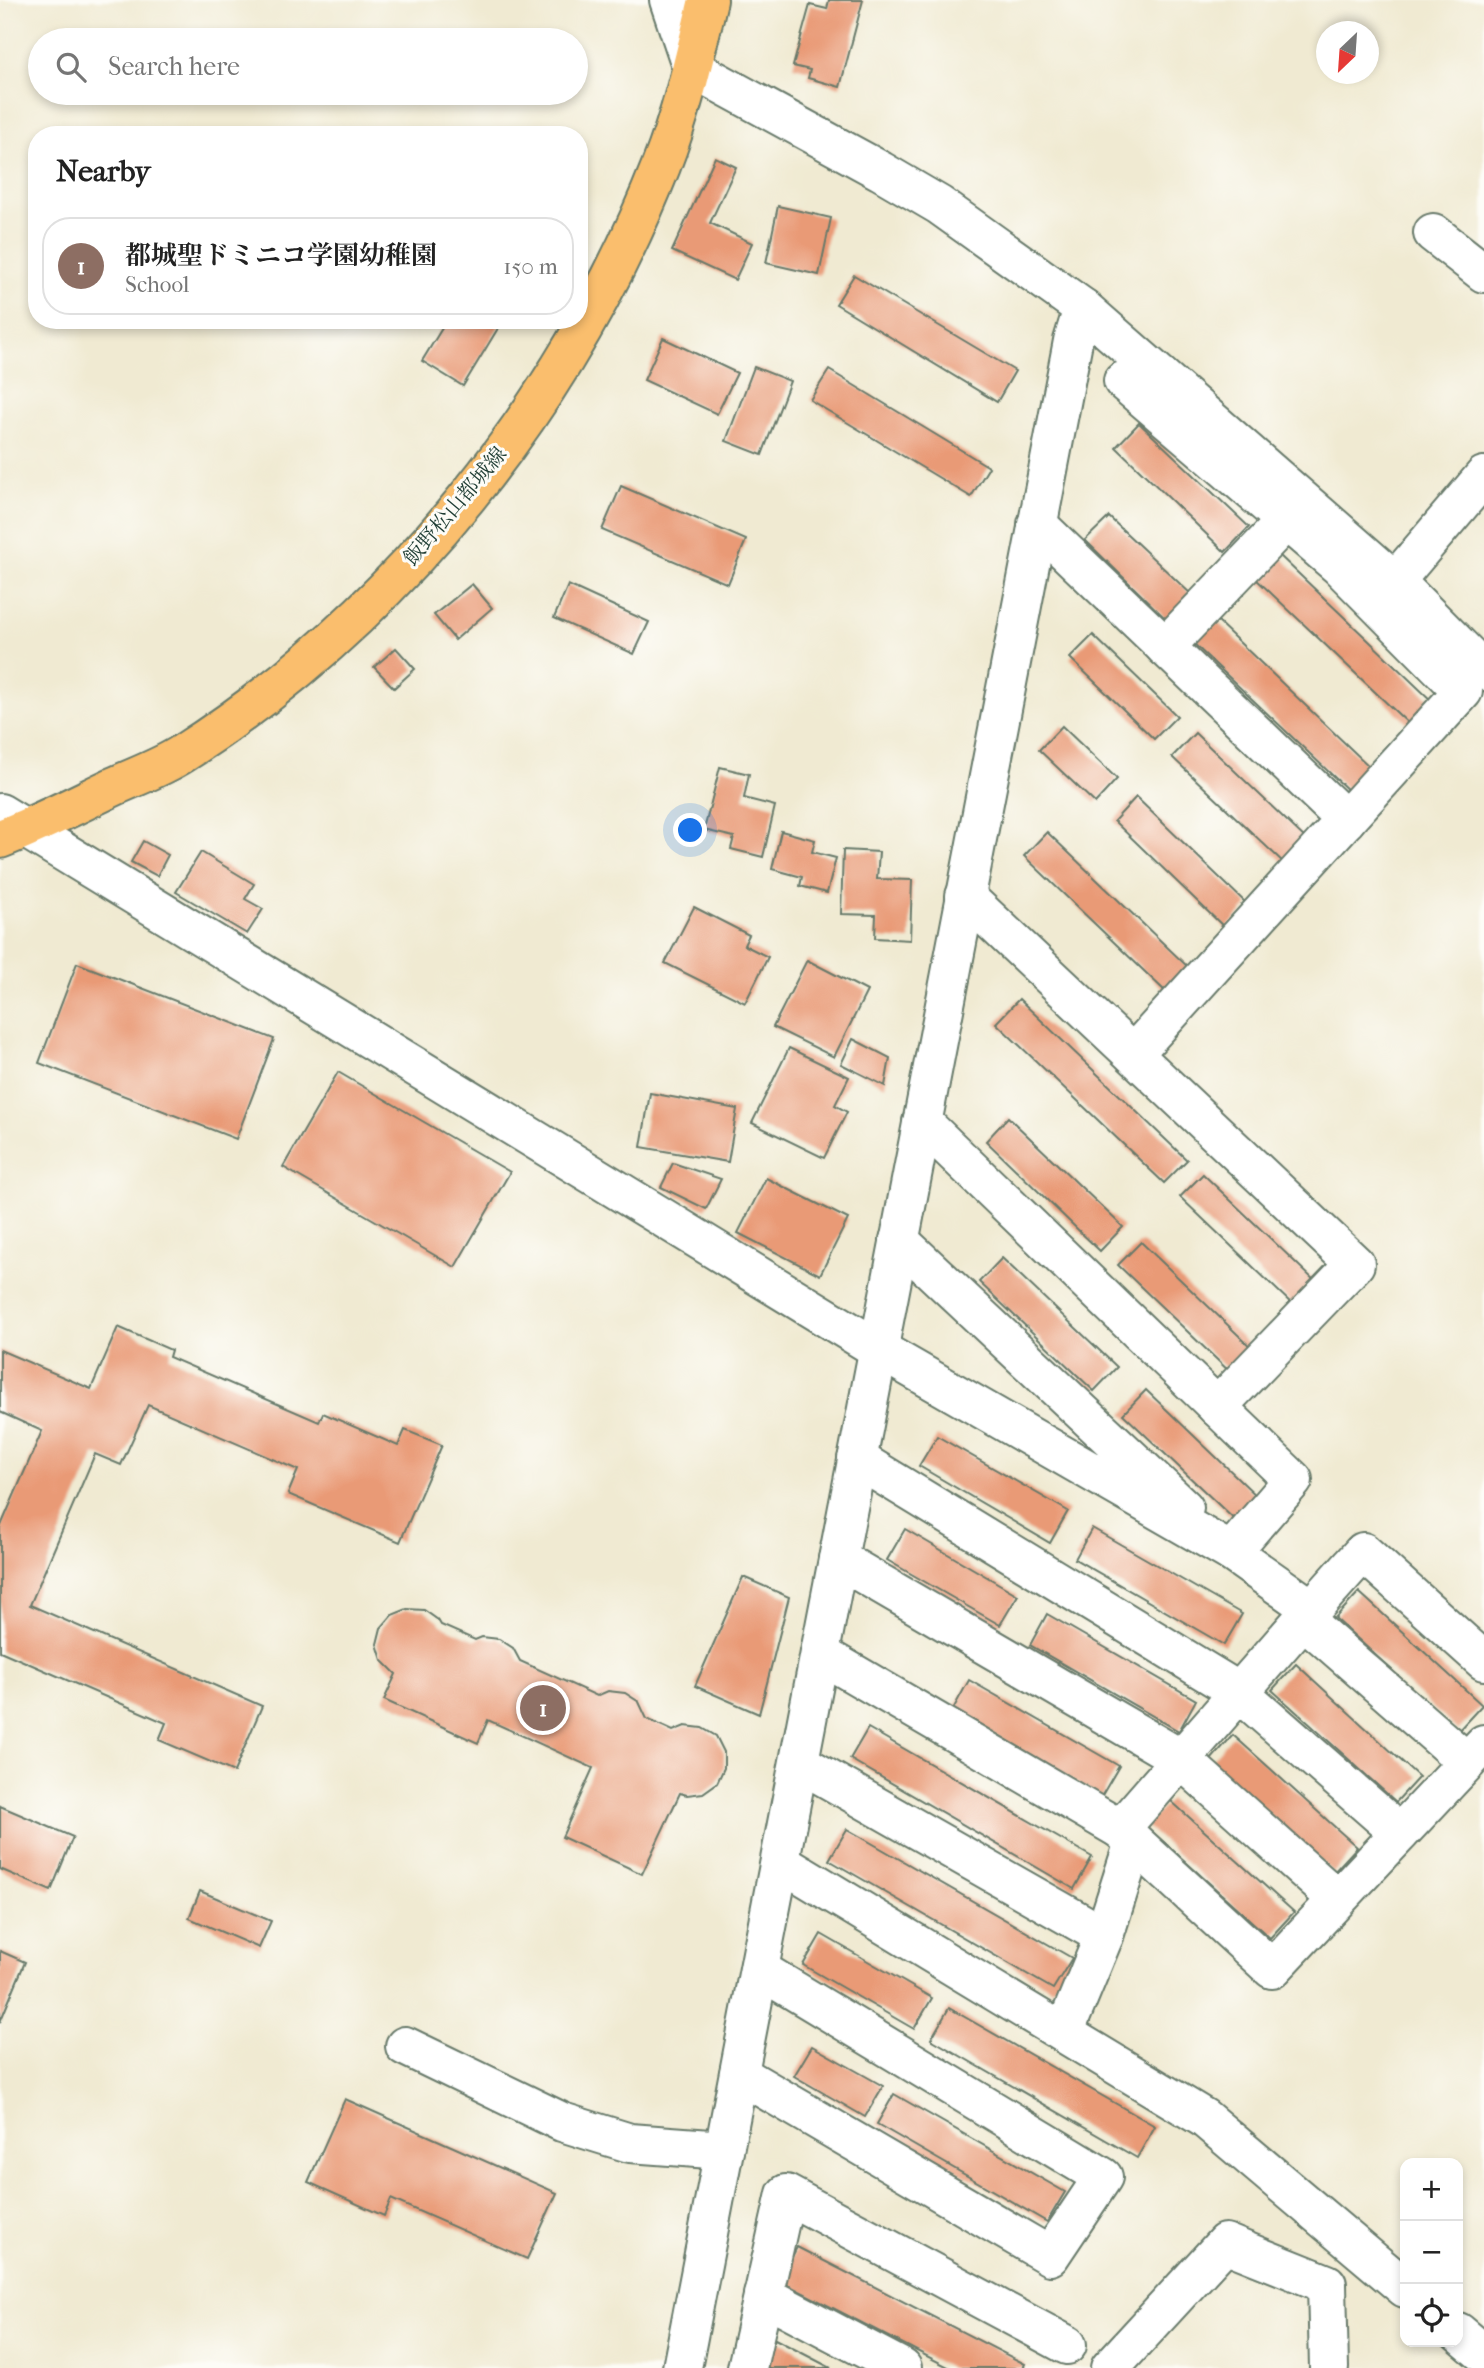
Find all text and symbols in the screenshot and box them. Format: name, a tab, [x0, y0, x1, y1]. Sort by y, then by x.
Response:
north arrow	[1316, 21, 1379, 84]
search box	[28, 28, 588, 105]
icon: search	[52, 48, 90, 86]
text: Search here	[108, 51, 240, 82]
text: Nearby	[56, 154, 151, 189]
text: 都城聖ドミニコ学園幼稚園	[125, 240, 437, 271]
text: 1	[77, 253, 85, 280]
text: 150 m	[503, 253, 558, 280]
text: School	[125, 271, 189, 298]
street label: 飯野松山都城線	[399, 442, 511, 570]
your location	[673, 813, 707, 847]
pin: 1	[520, 1682, 566, 1734]
map controls	[1400, 2158, 1463, 2347]
button: +	[1400, 2158, 1463, 2221]
button: −	[1400, 2221, 1463, 2284]
button: locate	[1400, 2284, 1463, 2347]

